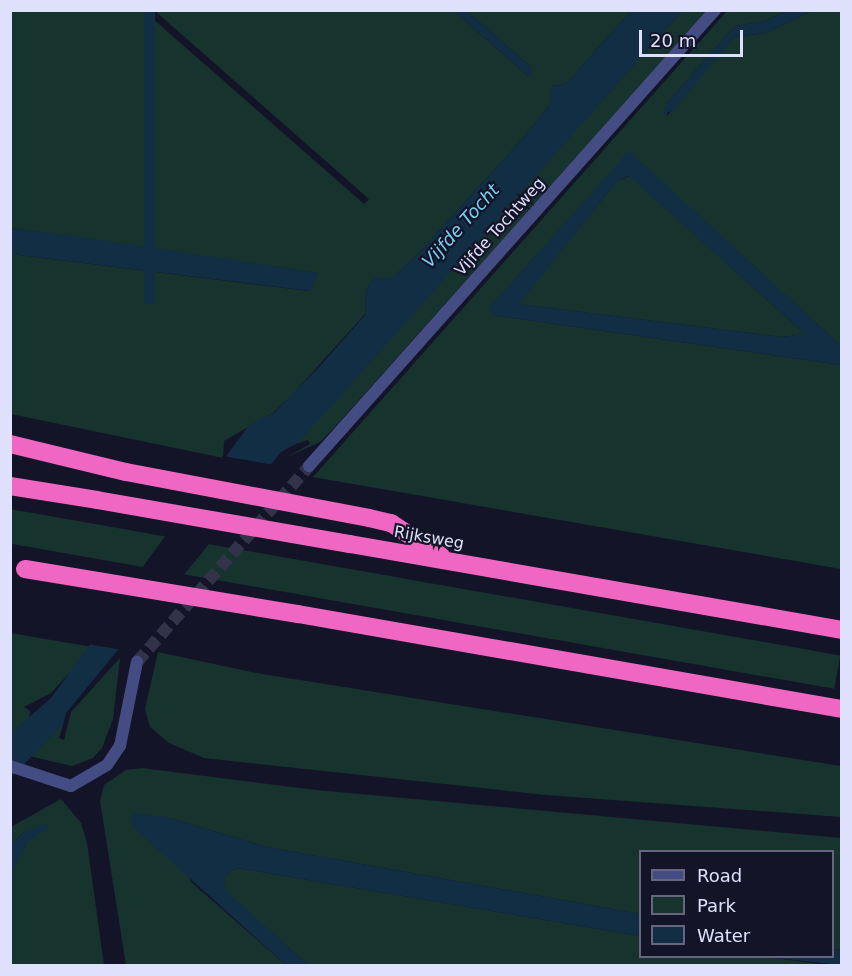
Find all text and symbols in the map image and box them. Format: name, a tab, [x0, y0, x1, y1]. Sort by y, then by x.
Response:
scale bar	[642, 18, 746, 56]
text: 20 m	[650, 30, 696, 51]
street label: Vijfde Tochtweg	[451, 174, 549, 280]
water label: Vijfde Tocht	[418, 180, 504, 272]
street label: Rijksweg	[393, 522, 465, 554]
legend	[639, 850, 834, 958]
text: Road	[697, 865, 742, 886]
text: Park	[697, 895, 736, 916]
text: Water	[697, 925, 750, 946]

